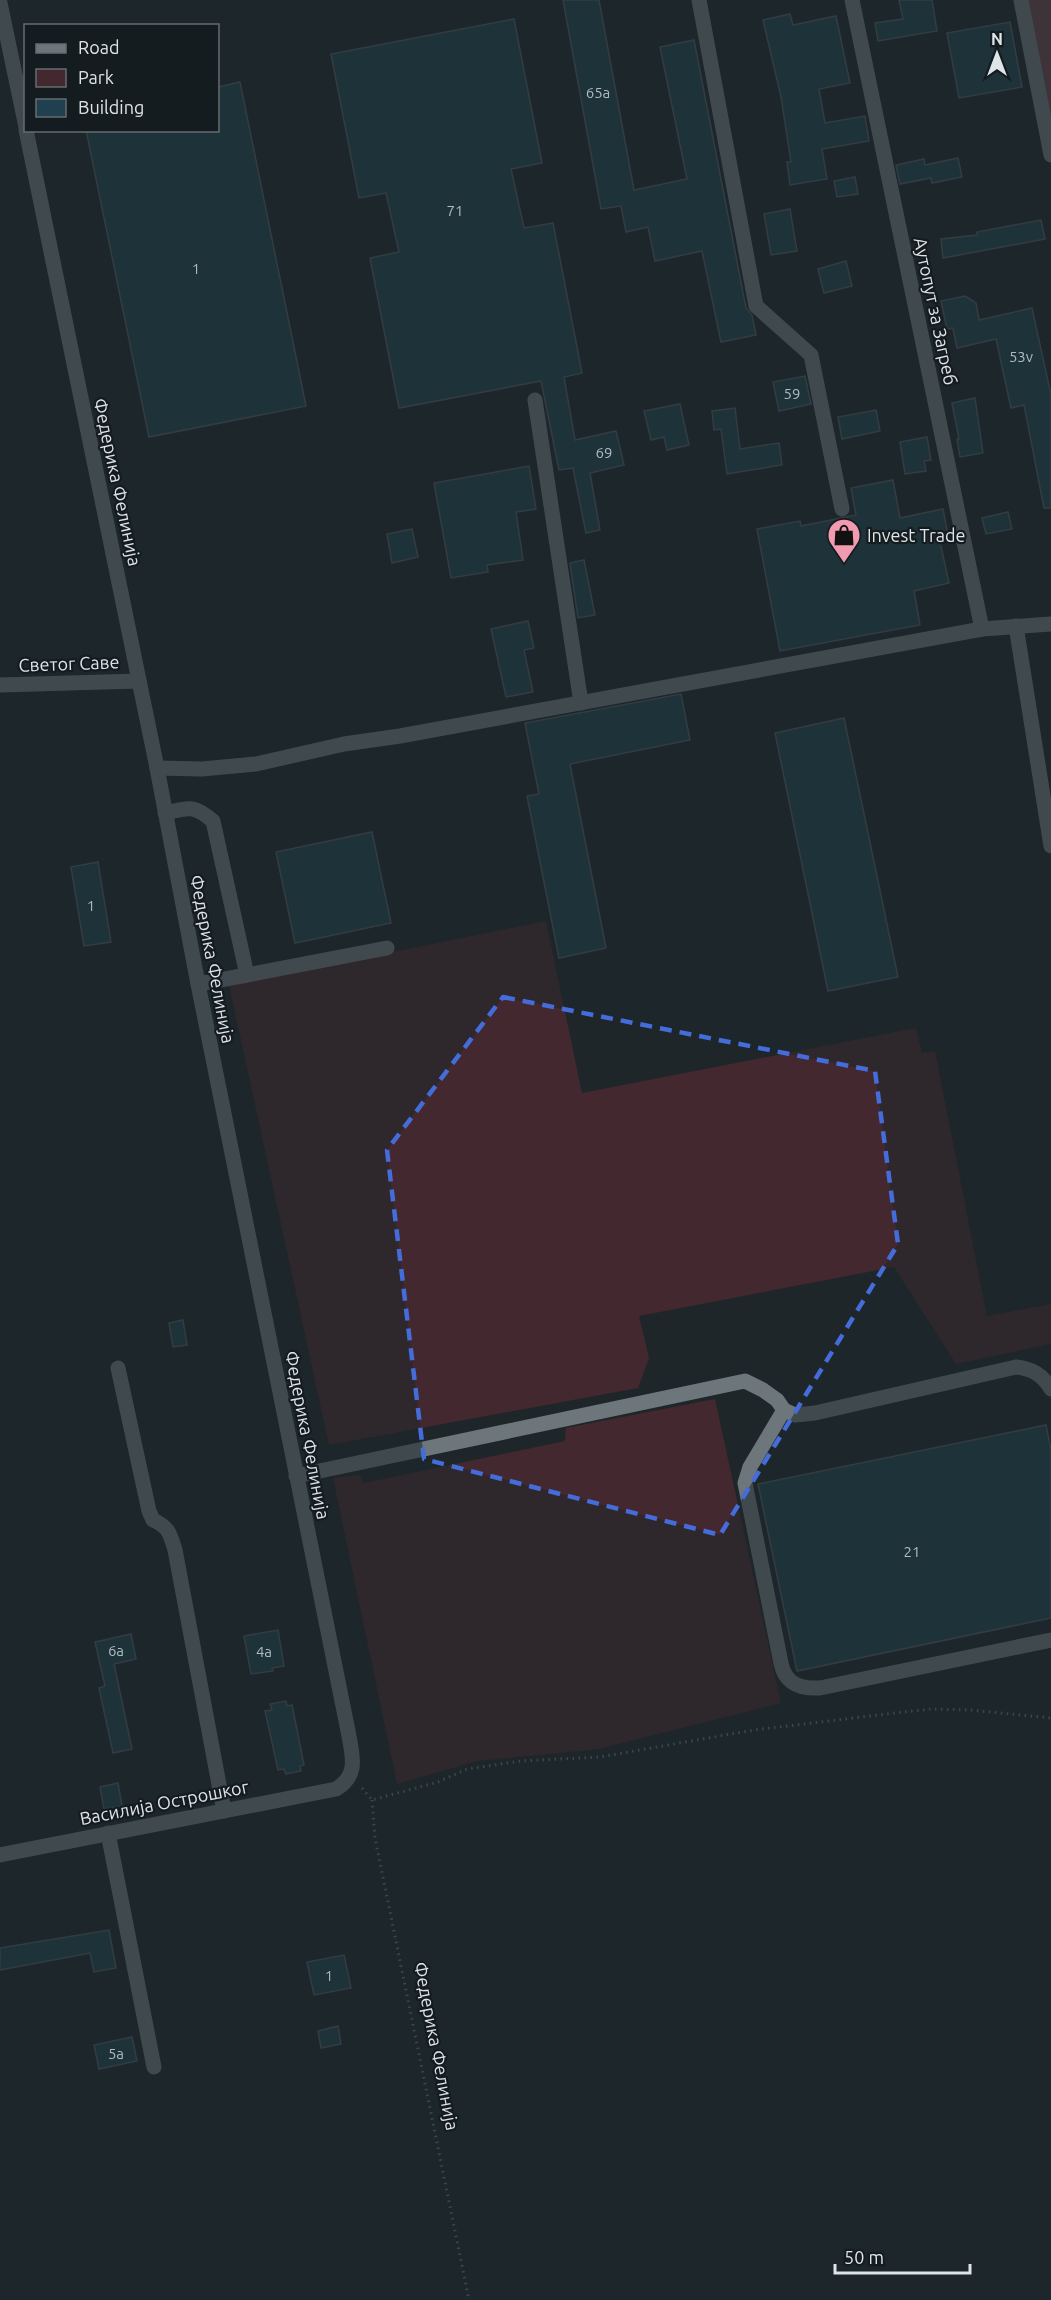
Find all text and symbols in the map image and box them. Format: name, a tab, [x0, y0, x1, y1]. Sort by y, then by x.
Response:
legend	[24, 24, 219, 132]
north arrow	[967, 24, 1027, 84]
text: N	[991, 30, 1003, 48]
text: Road	[78, 37, 120, 57]
text: Park	[78, 67, 114, 87]
house number: 65a	[586, 84, 610, 101]
text: Building	[78, 97, 144, 117]
house number: 71	[447, 202, 463, 219]
street label: Аутопут за Загреб	[911, 235, 961, 387]
house number: 1	[192, 260, 200, 277]
house number: 53v	[1009, 348, 1034, 365]
house number: 59	[784, 385, 800, 402]
street label: Федерика Фелинија	[90, 396, 146, 568]
house number: 69	[596, 444, 612, 461]
shop icon: Invest Trade	[826, 517, 862, 564]
place label: Invest Trade	[867, 525, 965, 545]
street label: Светог Саве	[18, 651, 120, 675]
street label: Федерика Фелинија	[187, 873, 239, 1045]
house number: 1	[87, 897, 95, 914]
street label: Федерика Фелинија	[282, 1349, 334, 1521]
house number: 21	[904, 1543, 920, 1560]
house number: 6a	[108, 1642, 124, 1659]
house number: 4a	[256, 1643, 272, 1660]
street label: Василија Острошког	[78, 1776, 250, 1828]
street label: Федерика Фелинија	[411, 1960, 463, 2132]
house number: 1	[325, 1967, 333, 1984]
house number: 5a	[108, 2045, 124, 2062]
scale bar	[835, 2237, 970, 2275]
text: 50 m	[844, 2247, 884, 2267]

